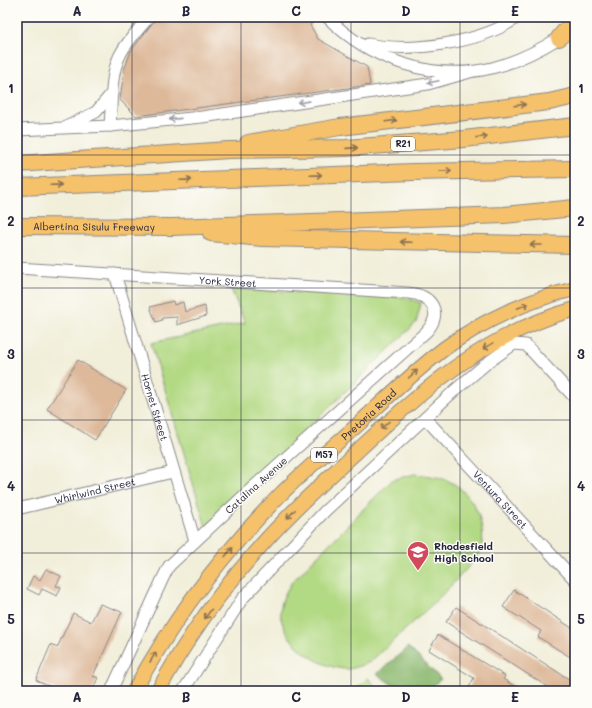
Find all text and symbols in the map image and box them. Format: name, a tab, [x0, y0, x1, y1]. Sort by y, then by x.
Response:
text: A	[72, 2, 82, 19]
text: B	[182, 2, 191, 19]
text: C	[291, 2, 301, 19]
text: D	[401, 2, 411, 19]
text: E	[511, 2, 519, 19]
text: 1	[8, 79, 14, 96]
one-way arrow	[426, 79, 439, 87]
text: 1	[578, 79, 584, 96]
one-way arrow	[298, 98, 311, 106]
one-way arrow	[513, 101, 526, 109]
one-way arrow	[169, 116, 182, 123]
one-way arrow	[384, 117, 397, 125]
one-way arrow	[475, 134, 488, 141]
road number: R21	[391, 137, 415, 151]
one-way arrow	[345, 144, 358, 151]
one-way arrow	[439, 167, 452, 175]
one-way arrow	[309, 172, 322, 179]
one-way arrow	[179, 176, 192, 184]
one-way arrow	[49, 181, 62, 189]
text: 2	[7, 212, 15, 229]
text: 2	[577, 212, 585, 229]
street label: Albertina Sisulu Freeway	[33, 219, 155, 234]
one-way arrow	[400, 238, 413, 246]
one-way arrow	[530, 241, 543, 249]
street label: York Street	[198, 273, 257, 290]
one-way arrow	[517, 302, 529, 310]
one-way arrow	[482, 342, 494, 350]
text: 3	[7, 345, 15, 362]
text: 3	[577, 345, 585, 362]
one-way arrow	[408, 369, 418, 379]
street label: Hornet Street	[138, 372, 172, 442]
street label: Pretoria Road	[338, 386, 399, 443]
one-way arrow	[380, 421, 391, 430]
road number: M57	[311, 448, 337, 462]
street label: Catalina Avenue	[222, 453, 290, 517]
street label: Ventura Street	[470, 467, 531, 532]
street label: Whirlwind Street	[53, 474, 137, 507]
text: 4	[7, 477, 15, 494]
text: 4	[577, 477, 585, 494]
one-way arrow	[286, 509, 296, 519]
school or university icon: Rhodesfield High School	[405, 539, 431, 572]
place label: Rhodesfield High School	[434, 539, 494, 565]
one-way arrow	[225, 546, 234, 557]
one-way arrow	[203, 608, 212, 619]
text: 5	[7, 610, 15, 627]
text: 5	[577, 610, 585, 627]
one-way arrow	[150, 651, 158, 663]
text: A	[72, 688, 82, 705]
text: B	[182, 688, 191, 705]
text: C	[291, 688, 301, 705]
text: D	[401, 688, 411, 705]
text: E	[511, 688, 519, 705]

